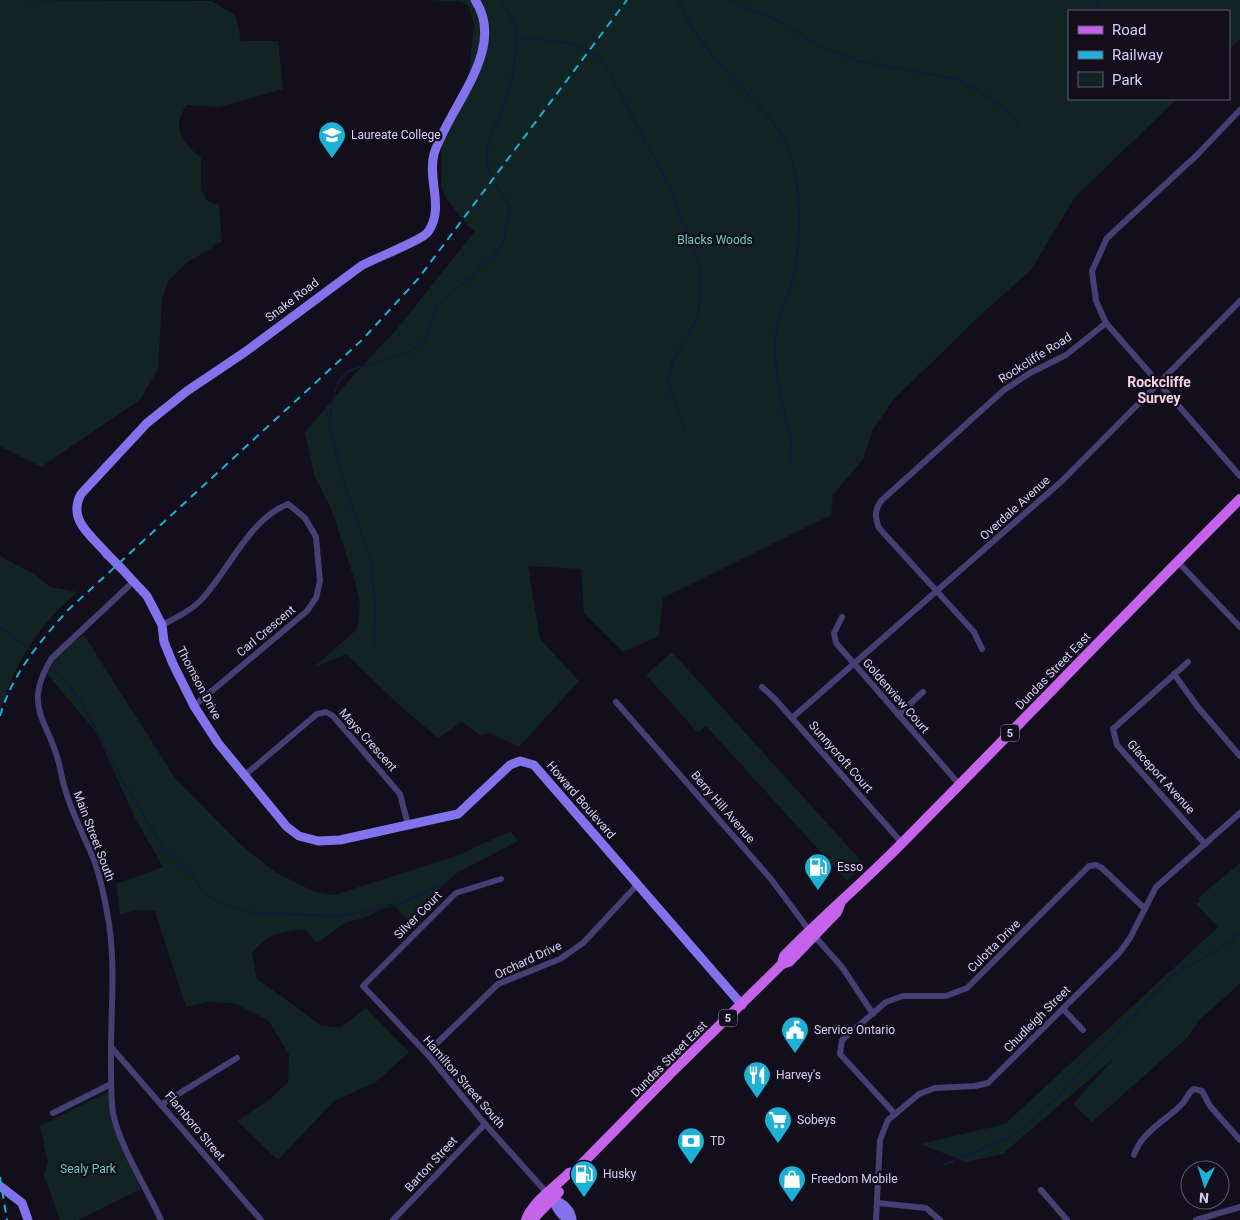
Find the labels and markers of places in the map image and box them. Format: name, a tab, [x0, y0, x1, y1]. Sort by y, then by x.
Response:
school or university icon: Laureate College	[317, 120, 347, 159]
place label: Laureate College	[351, 128, 441, 142]
fuel station icon: Esso	[803, 852, 833, 891]
place label: Esso	[837, 860, 863, 874]
public building icon: Service Ontario	[780, 1015, 810, 1054]
place label: Service Ontario	[814, 1023, 895, 1037]
restaurant icon: Harvey's	[742, 1060, 772, 1099]
place label: Harvey's	[776, 1068, 821, 1082]
supermarket icon: Sobeys	[763, 1105, 793, 1144]
place label: Sobeys	[797, 1113, 836, 1127]
bank icon: TD	[676, 1126, 706, 1165]
place label: TD	[710, 1134, 725, 1148]
fuel station icon: Husky	[569, 1159, 599, 1198]
shop icon: Freedom Mobile	[777, 1164, 807, 1203]
place label: Husky	[603, 1167, 636, 1181]
place label: Freedom Mobile	[811, 1172, 898, 1186]

